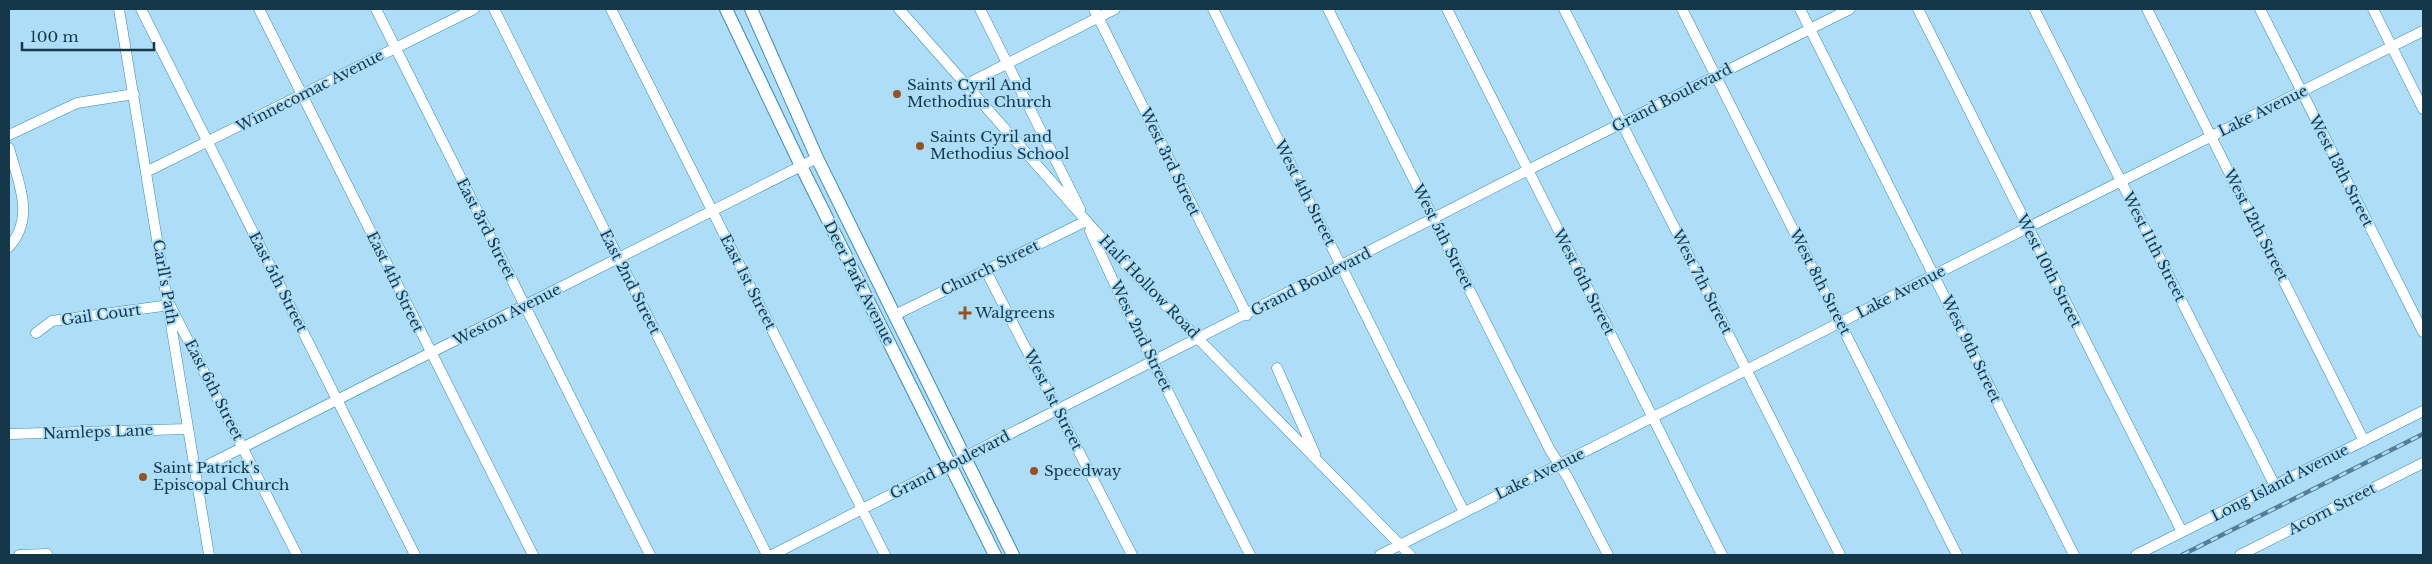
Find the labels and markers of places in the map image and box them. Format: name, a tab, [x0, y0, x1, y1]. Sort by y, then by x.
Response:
place label: Saints Cyril And Methodius Church	[907, 75, 1052, 111]
marker: Saints Cyril And Methodius Church	[891, 88, 903, 100]
place label: Saints Cyril and Methodius School	[930, 127, 1069, 163]
marker: Saints Cyril and Methodius School	[914, 140, 926, 152]
place label: Walgreens	[974, 303, 1055, 322]
marker: Walgreens	[959, 307, 971, 319]
place label: Saint Patrick's Episcopal Church	[153, 458, 289, 494]
place label: Speedway	[1044, 461, 1122, 480]
marker: Speedway	[1028, 465, 1040, 477]
marker: Saint Patrick's Episcopal Church	[137, 471, 149, 483]

